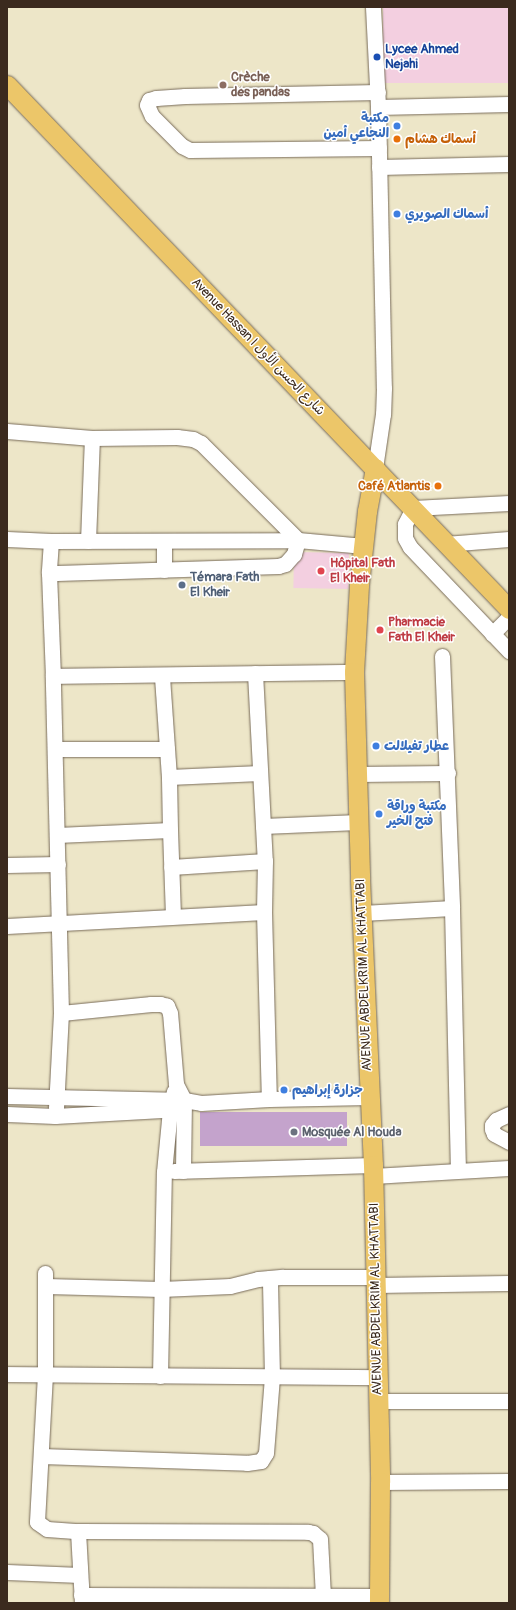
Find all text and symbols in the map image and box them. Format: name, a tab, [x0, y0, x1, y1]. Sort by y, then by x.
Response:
place label: Lycee Ahmed Nejahi	[385, 42, 459, 73]
marker: Lycee Ahmed Nejahi	[372, 52, 382, 62]
place label: Crèche des pandas	[231, 70, 290, 101]
marker: Crèche des pandas	[218, 80, 228, 90]
place label: مكتبة النجاعي أمين	[324, 111, 389, 142]
marker: مكتبة النجاعي أمين	[392, 121, 402, 131]
place label: أسماك هشام	[405, 131, 476, 147]
marker: أسماك هشام	[392, 134, 402, 144]
place label: أسماك الصويري	[405, 206, 488, 222]
marker: أسماك الصويري	[392, 209, 402, 219]
street label: Avenue Hassan I شارع الحسن الأول	[188, 275, 328, 419]
place label: Café Atlantis	[358, 478, 430, 494]
marker: Café Atlantis	[433, 481, 443, 491]
place label: Hôpital Fath El Kheir	[330, 556, 395, 587]
marker: Hôpital Fath El Kheir	[315, 565, 327, 577]
place label: Témara Fath El Kheir	[190, 570, 259, 601]
marker: Témara Fath El Kheir	[177, 580, 187, 590]
place label: Pharmacie Fath El Kheir	[388, 615, 455, 646]
marker: Pharmacie Fath El Kheir	[375, 625, 385, 635]
place label: عطار تفيلالت	[384, 738, 449, 754]
marker: عطار تفيلالت	[371, 741, 381, 751]
place label: مكتبة وراقة فتح الخير	[387, 799, 447, 830]
marker: مكتبة وراقة فتح الخير	[374, 809, 384, 819]
street label: AVENUE ABDELKRIM AL KHATTABI	[353, 878, 375, 1072]
place label: جزارة إبراهيم	[292, 1082, 363, 1098]
marker: جزارة إبراهيم	[279, 1085, 289, 1095]
place label: Mosquée Al Houda	[302, 1124, 401, 1140]
marker: Mosquée Al Houda	[289, 1127, 299, 1137]
street label: AVENUE ABDELKRIM AL KHATTABI	[367, 1203, 385, 1395]

